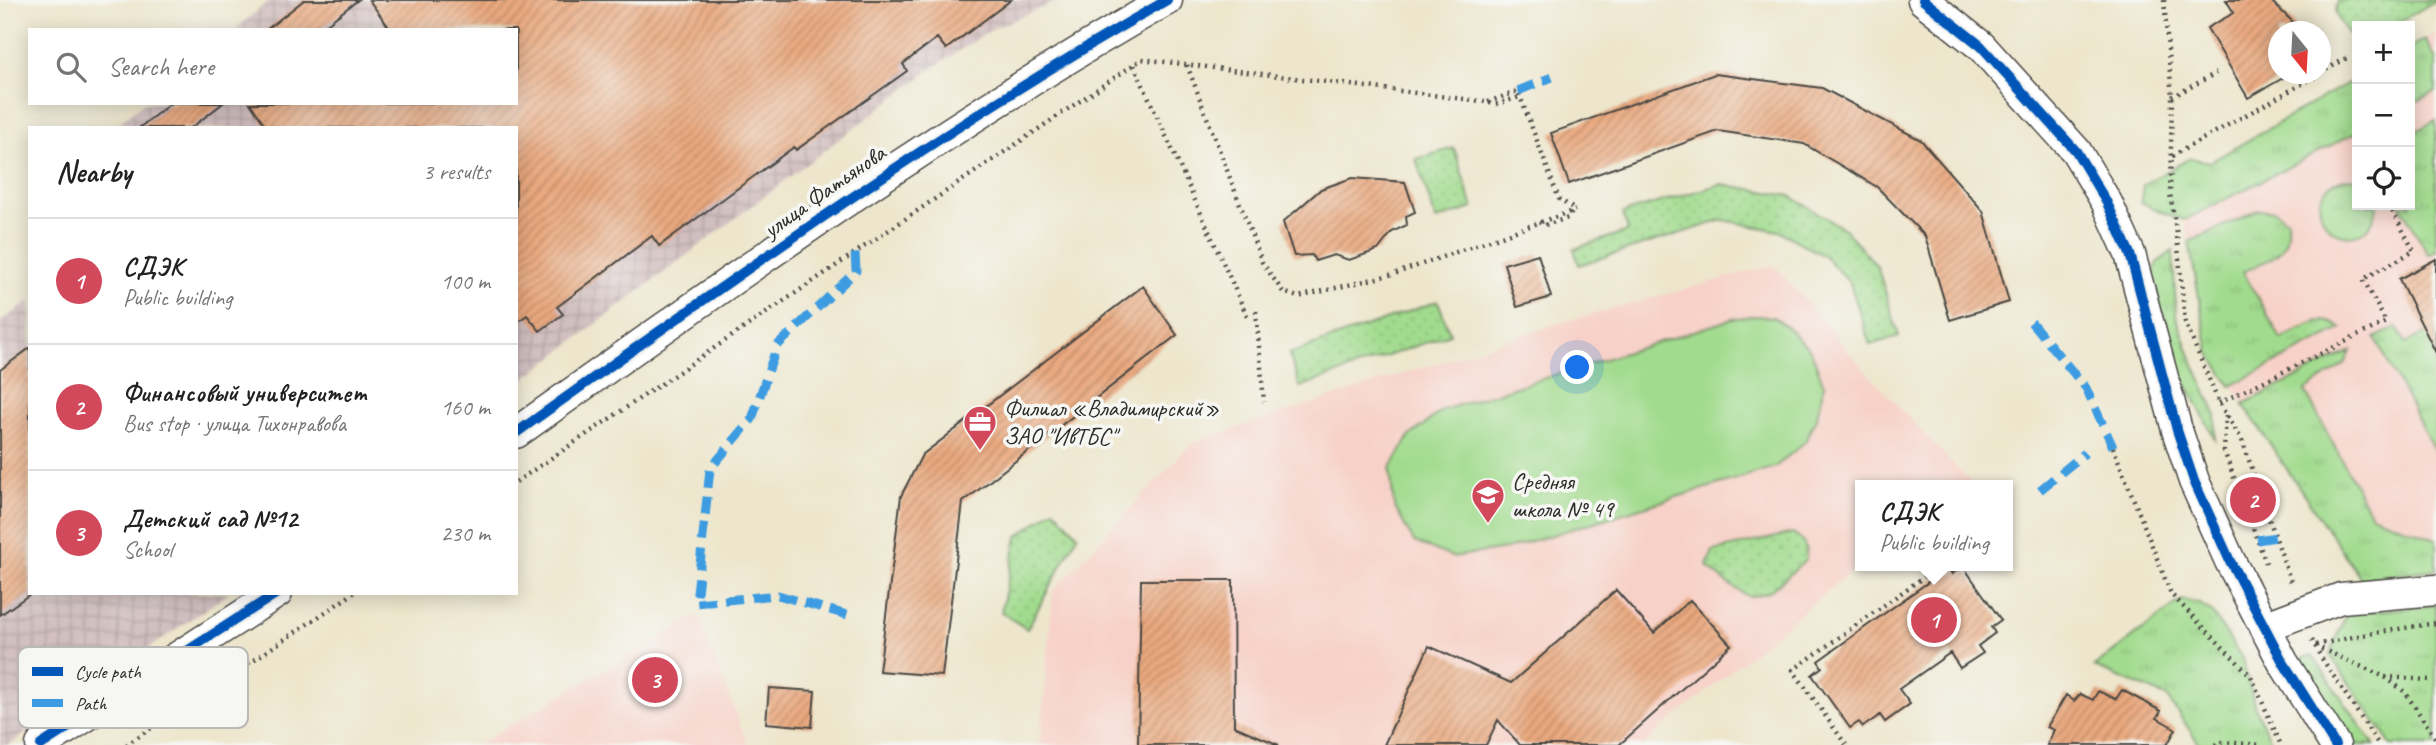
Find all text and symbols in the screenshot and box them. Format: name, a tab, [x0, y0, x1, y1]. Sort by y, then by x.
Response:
north arrow	[2268, 21, 2331, 84]
map controls	[2352, 21, 2415, 210]
button: +	[2352, 21, 2415, 84]
search box	[28, 28, 518, 105]
icon: search	[52, 48, 90, 86]
text: Search here	[108, 50, 214, 83]
button: −	[2352, 84, 2415, 147]
street label: улица Фатьянова	[755, 137, 892, 245]
button: locate	[2352, 147, 2415, 210]
text: Nearby	[56, 153, 132, 191]
text: 3 results	[423, 157, 490, 186]
text: СДЭК	[123, 250, 183, 283]
text: 1	[74, 267, 84, 296]
text: 100 m	[441, 267, 490, 296]
text: Public building	[123, 283, 232, 312]
your location	[1560, 350, 1594, 384]
text: Финансовый университет	[123, 376, 367, 409]
text: 2	[74, 393, 84, 422]
text: 160 m	[441, 393, 490, 422]
place label: Филиал «Владимирский» ЗАО "ИвТБС"	[1004, 393, 1219, 451]
office icon: Филиал «Владимирский» ЗАО "ИвТБС"	[961, 403, 999, 452]
text: Bus stop · улица Тихонравова	[123, 409, 346, 438]
place label: Средняя школа № 49	[1512, 466, 1615, 524]
pin: 2	[2230, 474, 2276, 526]
school or university icon: Средняя школа № 49	[1469, 476, 1507, 525]
popup	[1855, 480, 2013, 571]
text: СДЭК	[1879, 495, 1939, 528]
text: Детский сад №12	[123, 502, 298, 535]
text: 3	[74, 519, 84, 548]
text: 230 m	[441, 519, 490, 548]
text: Public building	[1879, 528, 1989, 557]
text: School	[123, 535, 172, 564]
pin: 1	[1911, 594, 1957, 646]
legend	[18, 647, 248, 728]
pin: 3	[632, 654, 678, 706]
text: Cycle path	[75, 660, 141, 684]
text: Path	[75, 692, 108, 716]

